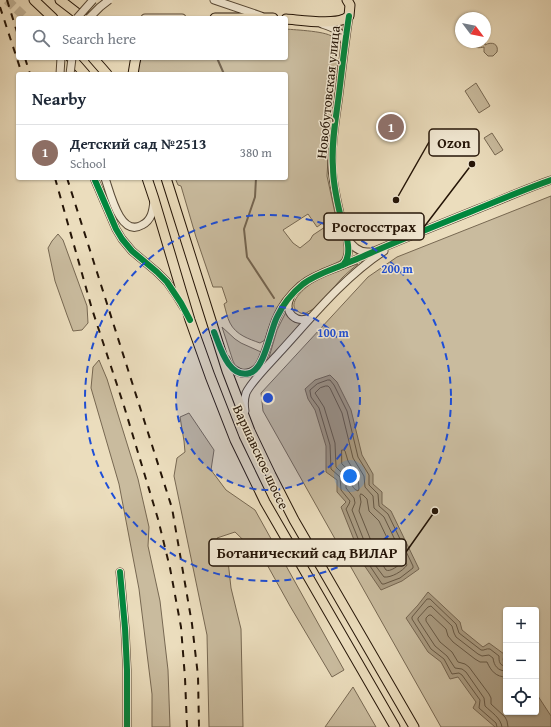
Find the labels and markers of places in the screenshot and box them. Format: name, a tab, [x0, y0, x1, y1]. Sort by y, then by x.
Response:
pin: 1	[378, 112, 404, 142]
callout: Ozon	[429, 129, 479, 156]
callout: Росгосстрах	[324, 213, 424, 240]
centre of rings	[261, 391, 275, 405]
callout: Ботанический сад ВИЛАР	[209, 539, 406, 566]

